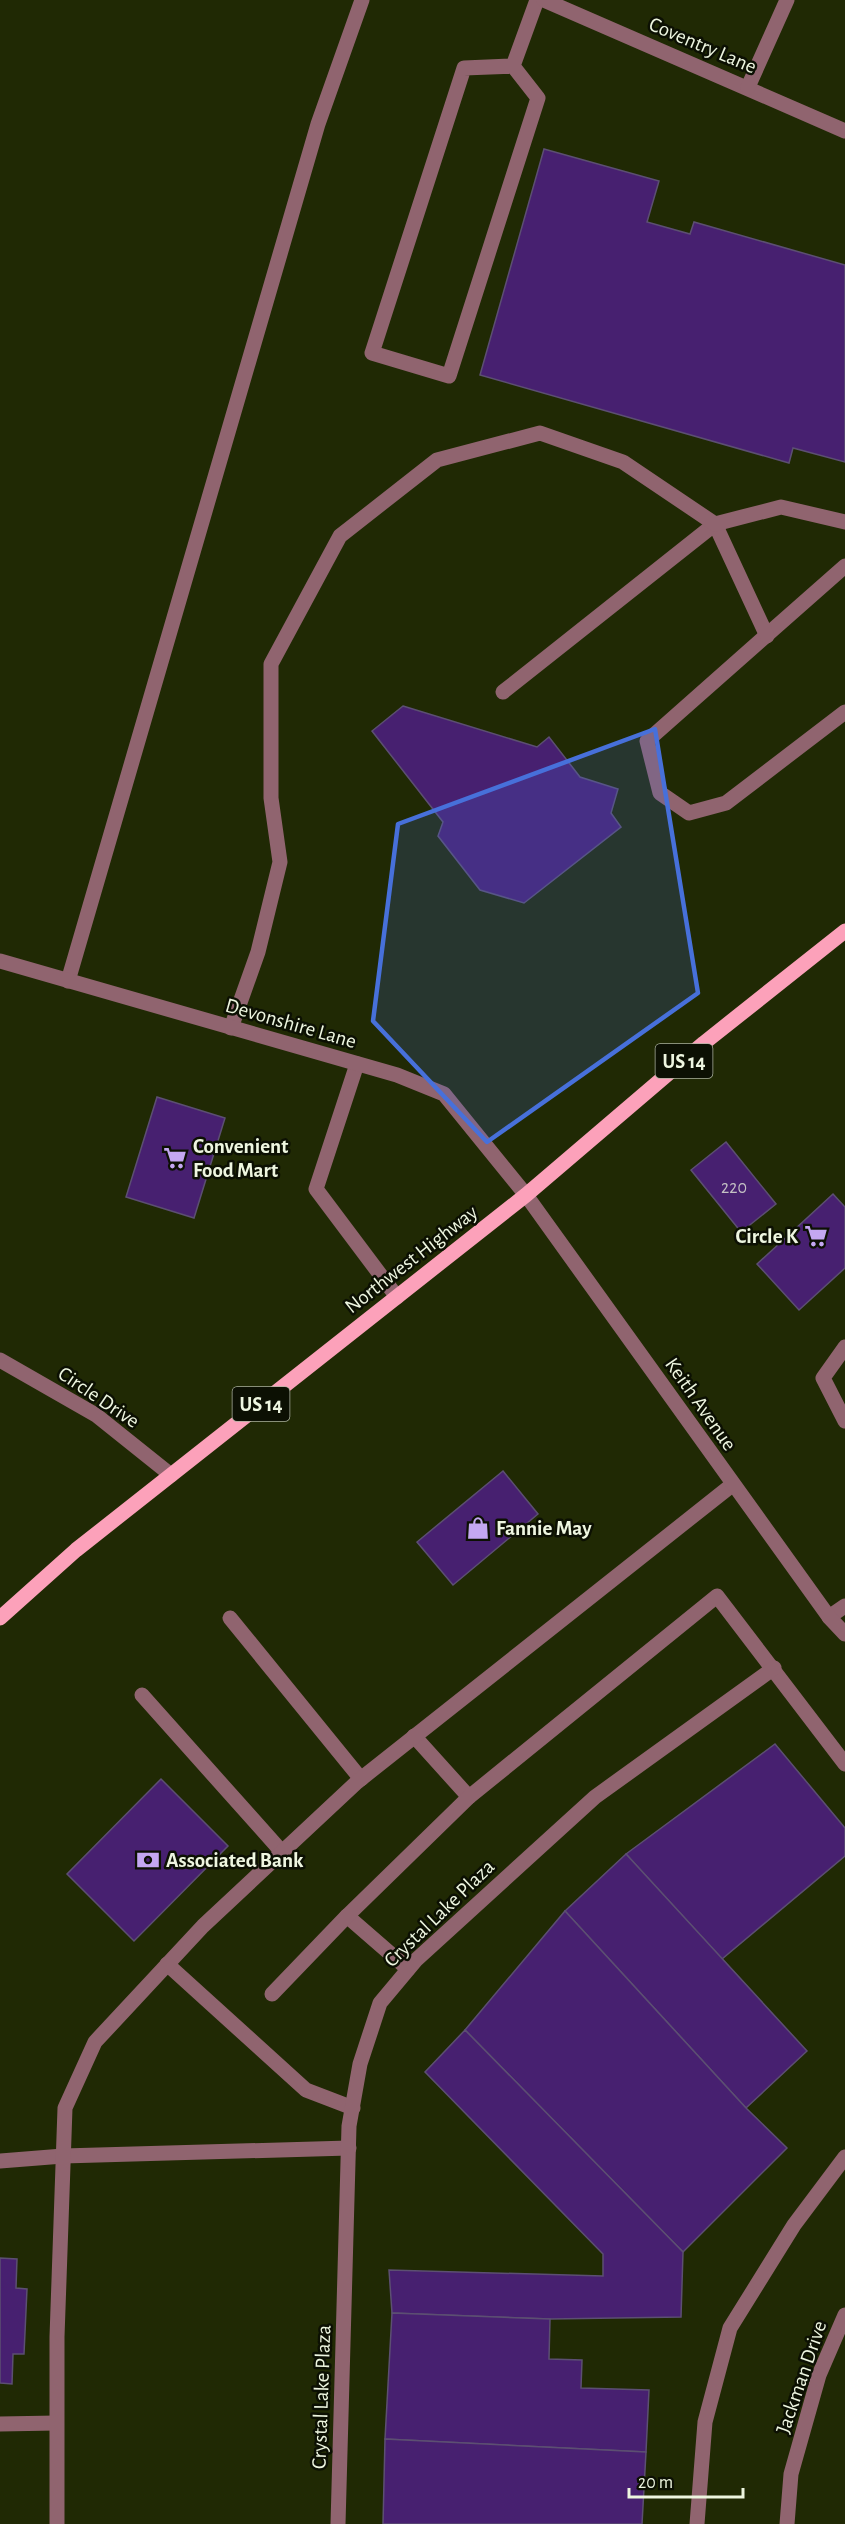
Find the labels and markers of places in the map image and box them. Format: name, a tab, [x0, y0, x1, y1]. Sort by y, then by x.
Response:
place label: Convenient Food Mart	[193, 1136, 288, 1181]
supermarket icon: Convenient Food Mart	[162, 1145, 188, 1171]
supermarket icon: Circle K	[803, 1223, 829, 1249]
place label: Circle K	[735, 1226, 799, 1247]
shop icon: Fannie May	[465, 1515, 491, 1541]
place label: Fannie May	[496, 1518, 592, 1539]
bank icon: Associated Bank	[135, 1847, 161, 1873]
place label: Associated Bank	[166, 1850, 304, 1871]

